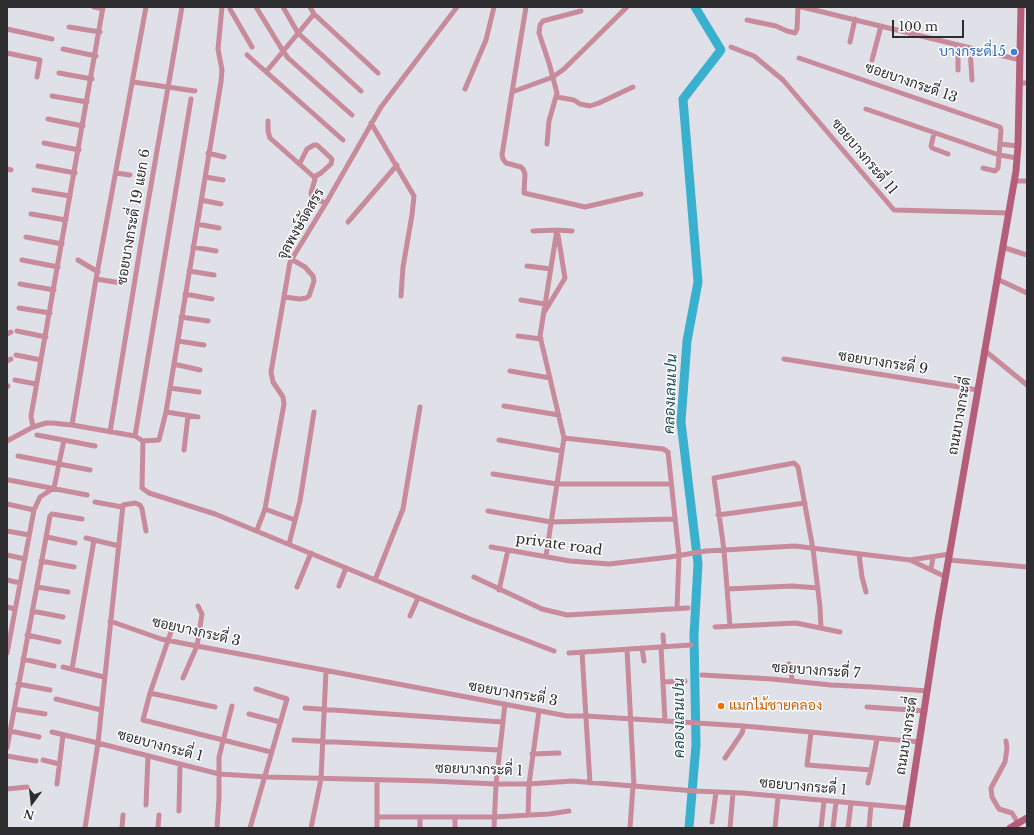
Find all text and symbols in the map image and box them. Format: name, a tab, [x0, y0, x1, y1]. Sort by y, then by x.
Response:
scale bar	[894, 12, 966, 38]
text: 100 m	[899, 19, 938, 34]
place label: บางกระดี่15	[939, 44, 1006, 60]
marker: บางกระดี่15	[1009, 47, 1019, 57]
street label: ซอยบางกระดี่ 13	[863, 59, 959, 107]
street label: ซอยบางกระดี่ 11	[827, 116, 901, 198]
street label: ซอยบางกระดี่ 19 แยก 6	[114, 148, 154, 286]
street label: จุลพงษ์จัดสรร	[274, 185, 328, 263]
street label: ซอยบางกระดี่ 9	[837, 348, 929, 378]
water label: คลองเลนเปน	[661, 354, 681, 434]
street label: ถนนบางกระดี่	[945, 376, 975, 456]
street label: private road	[515, 531, 603, 559]
street label: ซอยบางกระดี่ 3	[150, 614, 242, 650]
street label: ซอยบางกระดี่ 7	[771, 660, 861, 682]
street label: ซอยบางกระดี่ 3	[467, 678, 559, 710]
water label: คลองเลนเปน	[671, 678, 689, 758]
street label: ถนนบางกระดี่	[893, 696, 921, 776]
place label: แมกไม้ชายคลอง	[729, 698, 822, 714]
marker: แมกไม้ชายคลอง	[716, 701, 726, 711]
street label: ซอยบางกระดี่ 1	[115, 727, 205, 765]
street label: ซอยบางกระดี่ 1	[435, 760, 523, 780]
street label: ซอยบางกระดี่ 1	[758, 775, 848, 799]
north arrow	[12, 783, 52, 823]
text: N	[22, 806, 36, 823]

